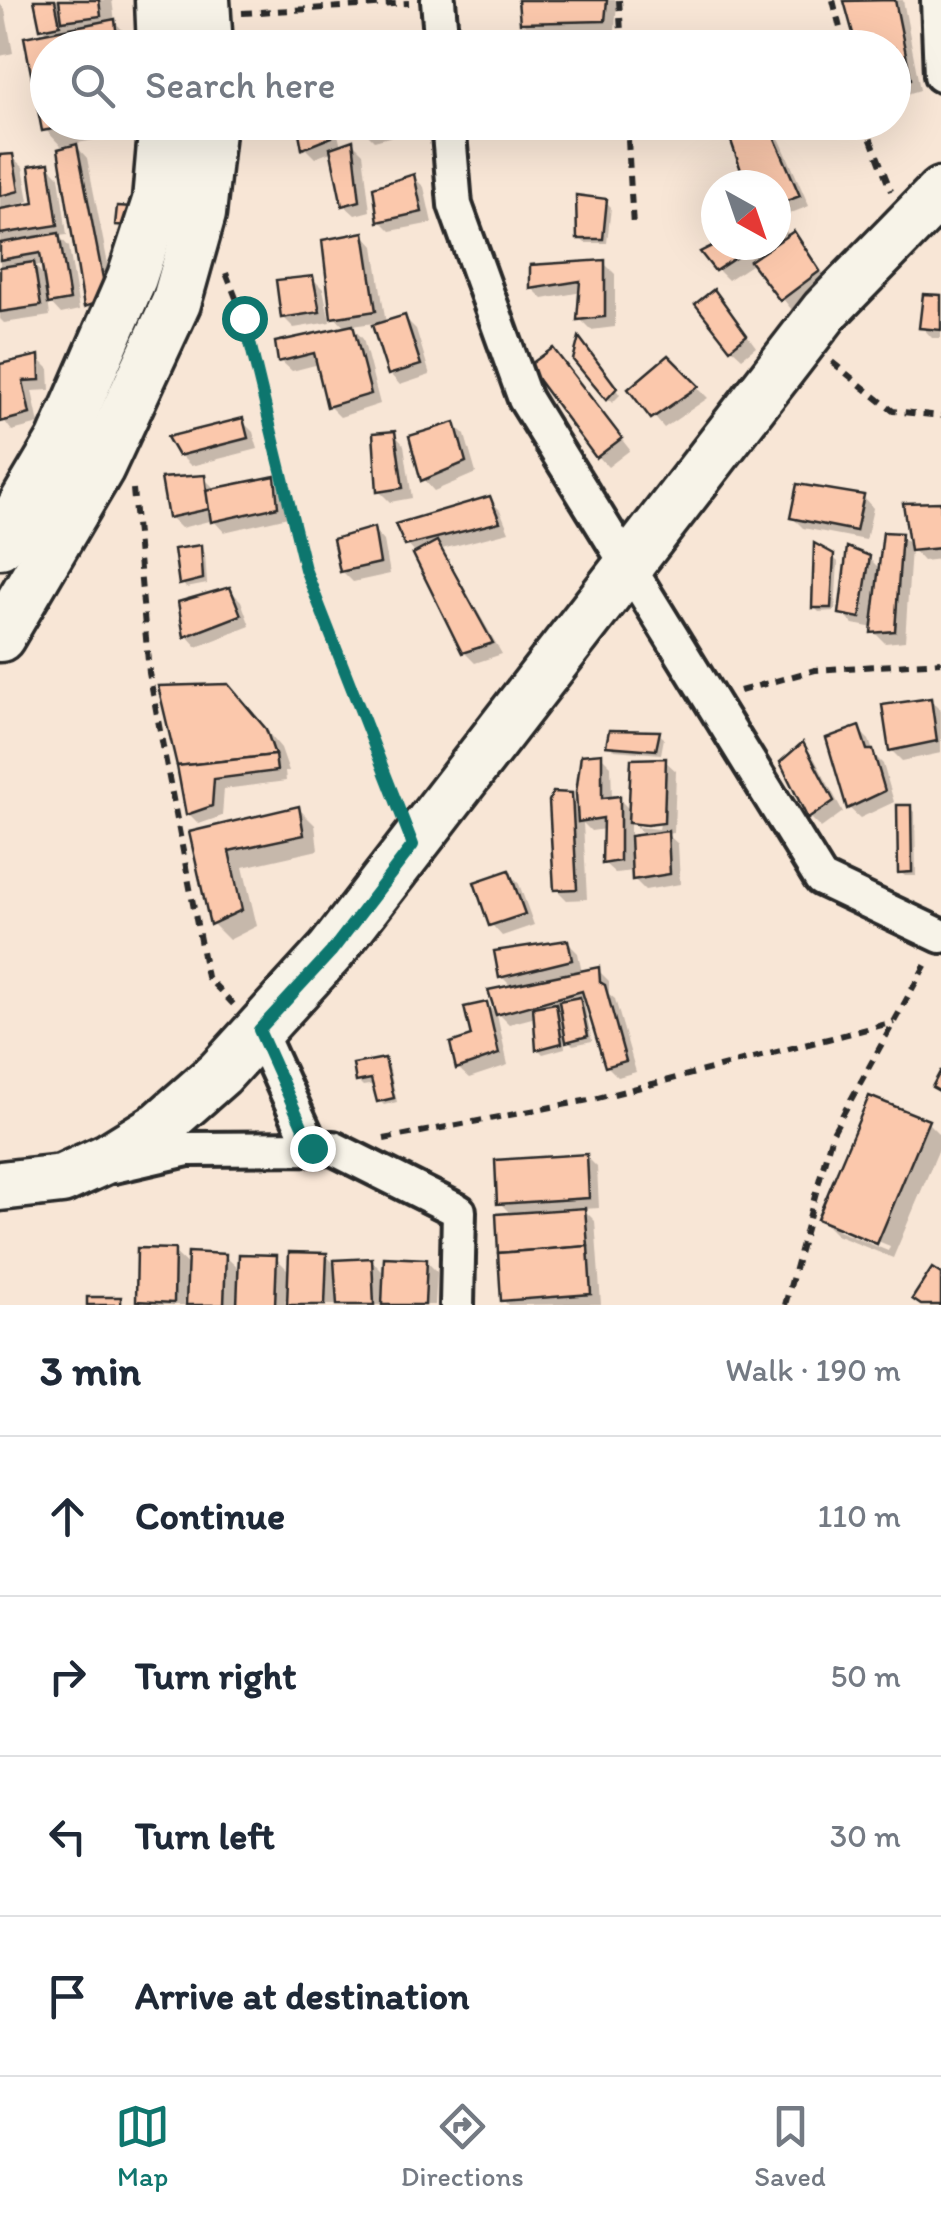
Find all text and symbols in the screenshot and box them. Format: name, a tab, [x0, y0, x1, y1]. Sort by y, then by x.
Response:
search box	[30, 30, 911, 140]
icon: search	[65, 58, 120, 113]
text: Search here	[145, 62, 336, 108]
north arrow	[701, 170, 791, 260]
route start	[222, 296, 268, 342]
route end	[290, 1126, 336, 1172]
text: 3 min	[40, 1345, 141, 1396]
text: Walk · 190 m	[725, 1351, 901, 1389]
icon: ahead	[40, 1489, 95, 1544]
text: Continue	[135, 1493, 285, 1539]
text: 110 m	[817, 1497, 901, 1535]
icon: right	[40, 1649, 95, 1704]
text: Turn right	[135, 1653, 297, 1699]
text: 50 m	[830, 1657, 901, 1695]
icon: left	[40, 1809, 95, 1864]
text: Turn left	[135, 1813, 275, 1859]
text: 30 m	[830, 1817, 901, 1855]
icon: arrive	[40, 1969, 95, 2024]
text: Arrive at destination	[135, 1973, 470, 2019]
tab: Map	[115, 2099, 170, 2193]
tab: Directions	[401, 2099, 524, 2193]
tab: Saved	[754, 2099, 826, 2193]

